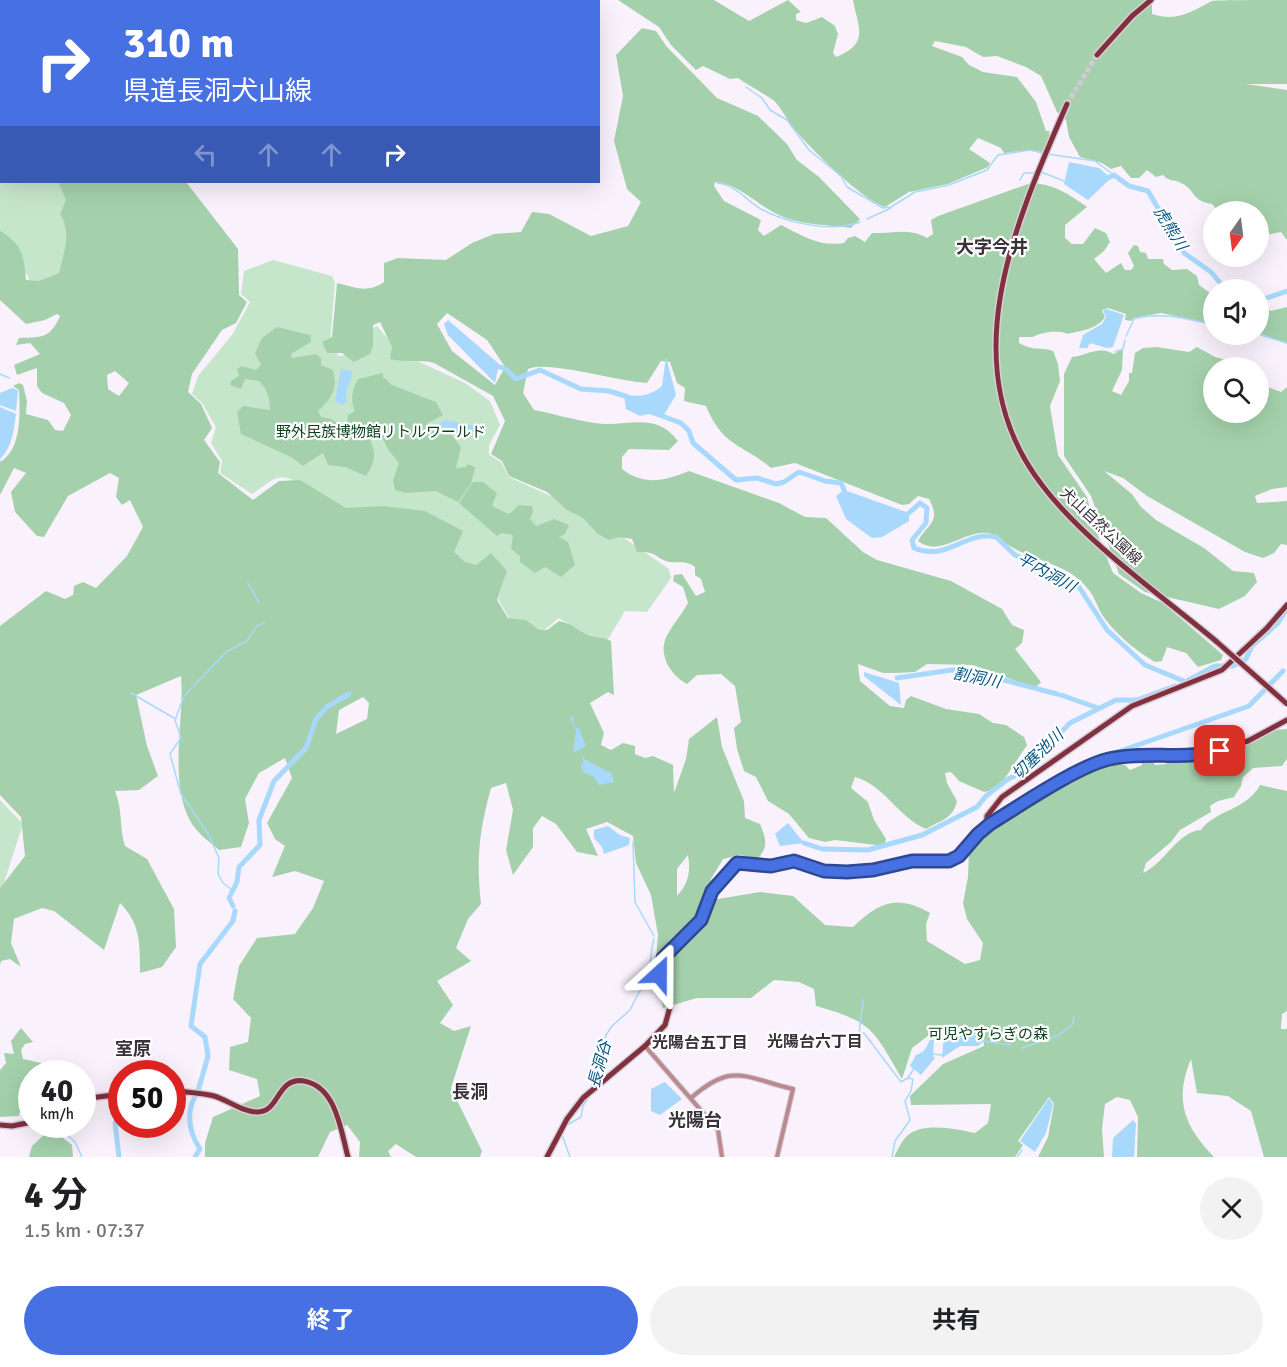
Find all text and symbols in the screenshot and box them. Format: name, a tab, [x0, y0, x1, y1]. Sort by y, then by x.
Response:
text: 310 m	[123, 18, 234, 69]
icon: right	[24, 24, 102, 102]
text: 県道長洞犬山線	[123, 75, 312, 108]
icon: left	[189, 138, 222, 171]
icon: ahead	[252, 138, 285, 171]
icon: ahead	[315, 138, 348, 171]
icon: right	[378, 138, 411, 171]
north arrow	[1203, 201, 1269, 267]
map controls	[1203, 201, 1269, 423]
water label: 虎熊川	[1149, 203, 1192, 256]
district label: 大字今井	[956, 236, 1028, 258]
button: sound	[1203, 279, 1269, 345]
button: search	[1203, 357, 1269, 423]
park label: 野外民族博物館リトルワールド	[276, 423, 486, 441]
street label: 犬山自然公園線	[1056, 484, 1146, 568]
water label: 平内洞川	[1014, 549, 1081, 598]
water label: 割洞川	[951, 664, 1004, 693]
water label: 切塞池川	[1008, 724, 1069, 784]
pin	[1194, 725, 1245, 776]
icon: arrive	[1203, 734, 1236, 767]
position arrow	[627, 942, 691, 1006]
park label: 可児やすらぎの森	[928, 1025, 1048, 1043]
district label: 光陽台六丁目	[767, 1032, 863, 1052]
district label: 光陽台五丁目	[652, 1033, 748, 1053]
water label: 長洞谷	[584, 1037, 616, 1090]
district label: 室原	[115, 1038, 151, 1060]
speed limit sign: 50	[108, 1060, 186, 1138]
text: 40	[41, 1073, 73, 1110]
district label: 長洞	[452, 1081, 488, 1103]
text: km/h	[40, 1105, 74, 1123]
district label: 光陽台	[668, 1109, 722, 1131]
text: 4 分	[24, 1173, 87, 1218]
button: close	[1200, 1177, 1263, 1240]
text: 1.5 km · 07:37	[24, 1218, 145, 1243]
button: 終了	[24, 1286, 638, 1355]
button: 共有	[650, 1286, 1263, 1355]

